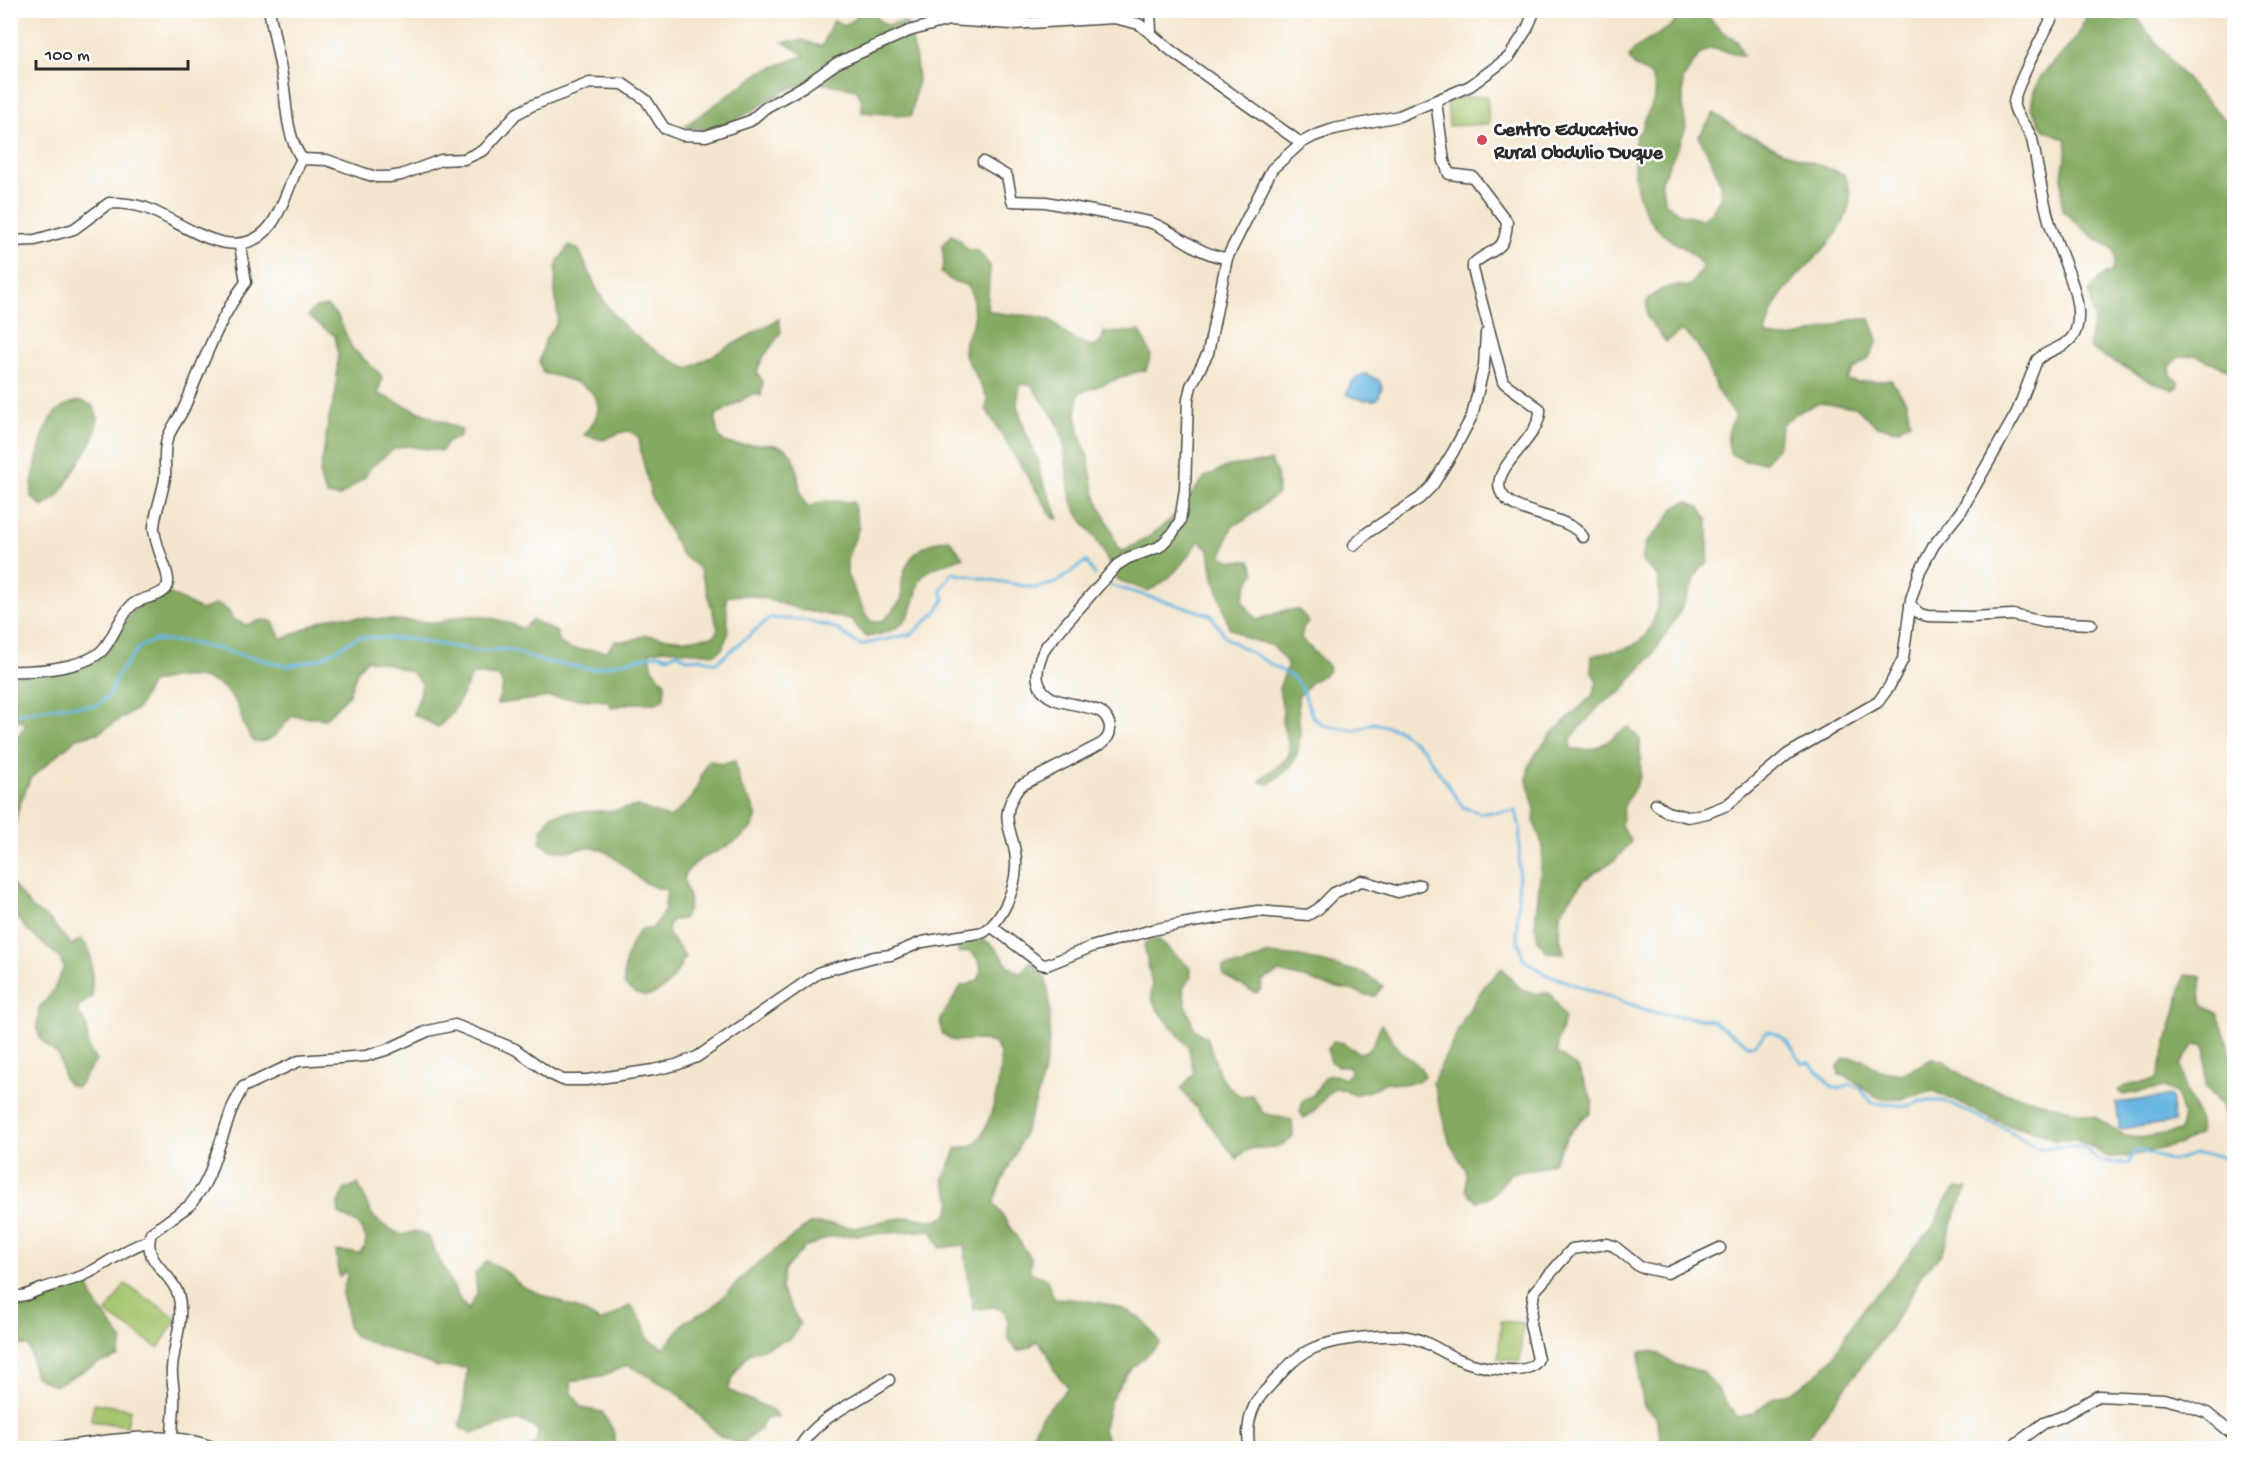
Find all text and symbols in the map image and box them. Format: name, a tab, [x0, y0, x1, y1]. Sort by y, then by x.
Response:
scale bar	[36, 33, 188, 71]
text: 100 m	[44, 46, 90, 67]
place label: Centro Educativo Rural Obdulio Duque	[1493, 120, 1664, 166]
marker: Centro Educativo Rural Obdulio Duque	[1475, 133, 1489, 147]

